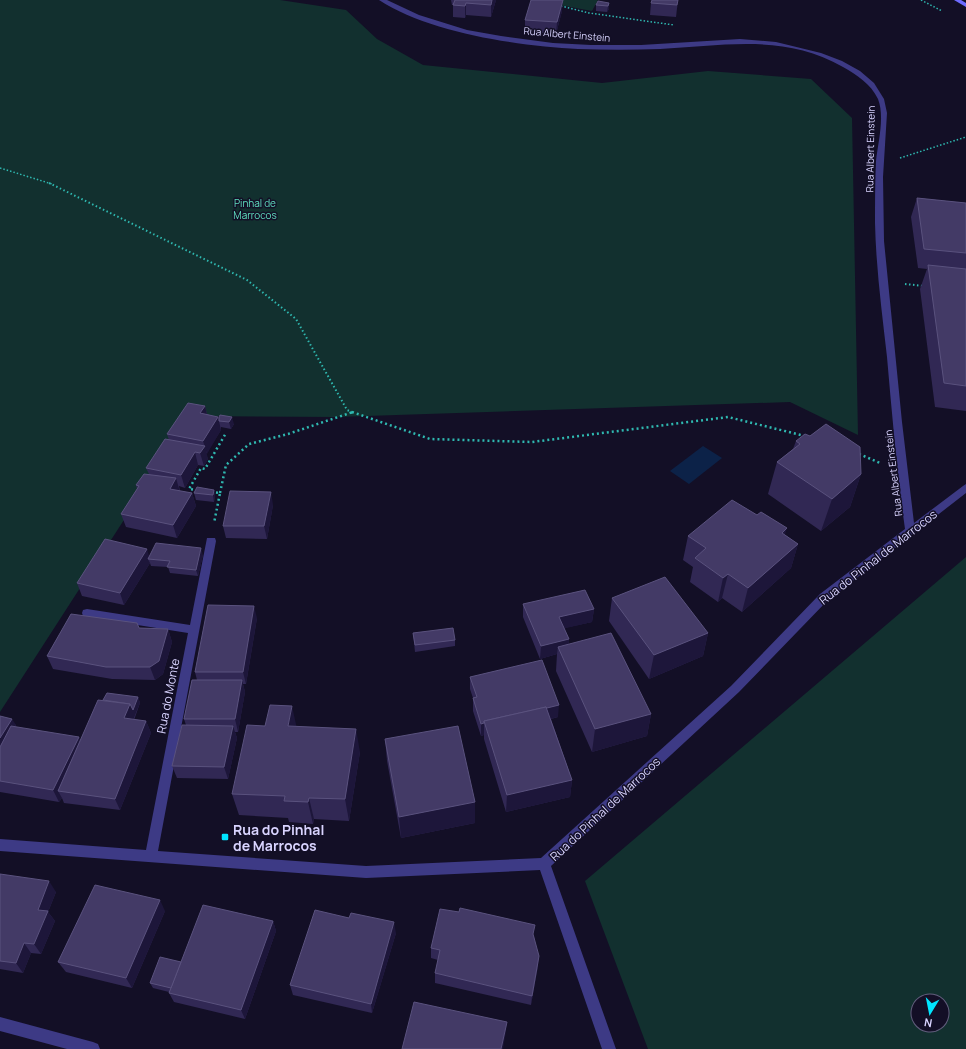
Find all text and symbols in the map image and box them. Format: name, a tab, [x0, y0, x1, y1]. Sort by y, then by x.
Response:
street label: Rua Albert Einstein	[523, 23, 611, 45]
street label: Rua Albert Einstein	[862, 105, 878, 193]
park label: Pinhal de Marrocos	[233, 196, 277, 222]
street label: Rua Albert Einstein	[881, 429, 905, 517]
street label: Rua do Pinhal de Marrocos	[816, 506, 940, 608]
street label: Rua do Monte	[152, 657, 184, 735]
street label: Rua do Pinhal de Marrocos	[546, 753, 664, 865]
place label: Rua do Pinhal de Marrocos	[233, 820, 324, 855]
marker: Rua do Pinhal de Marrocos	[220, 832, 230, 842]
north arrow	[910, 993, 950, 1033]
text: N	[923, 1015, 933, 1031]

